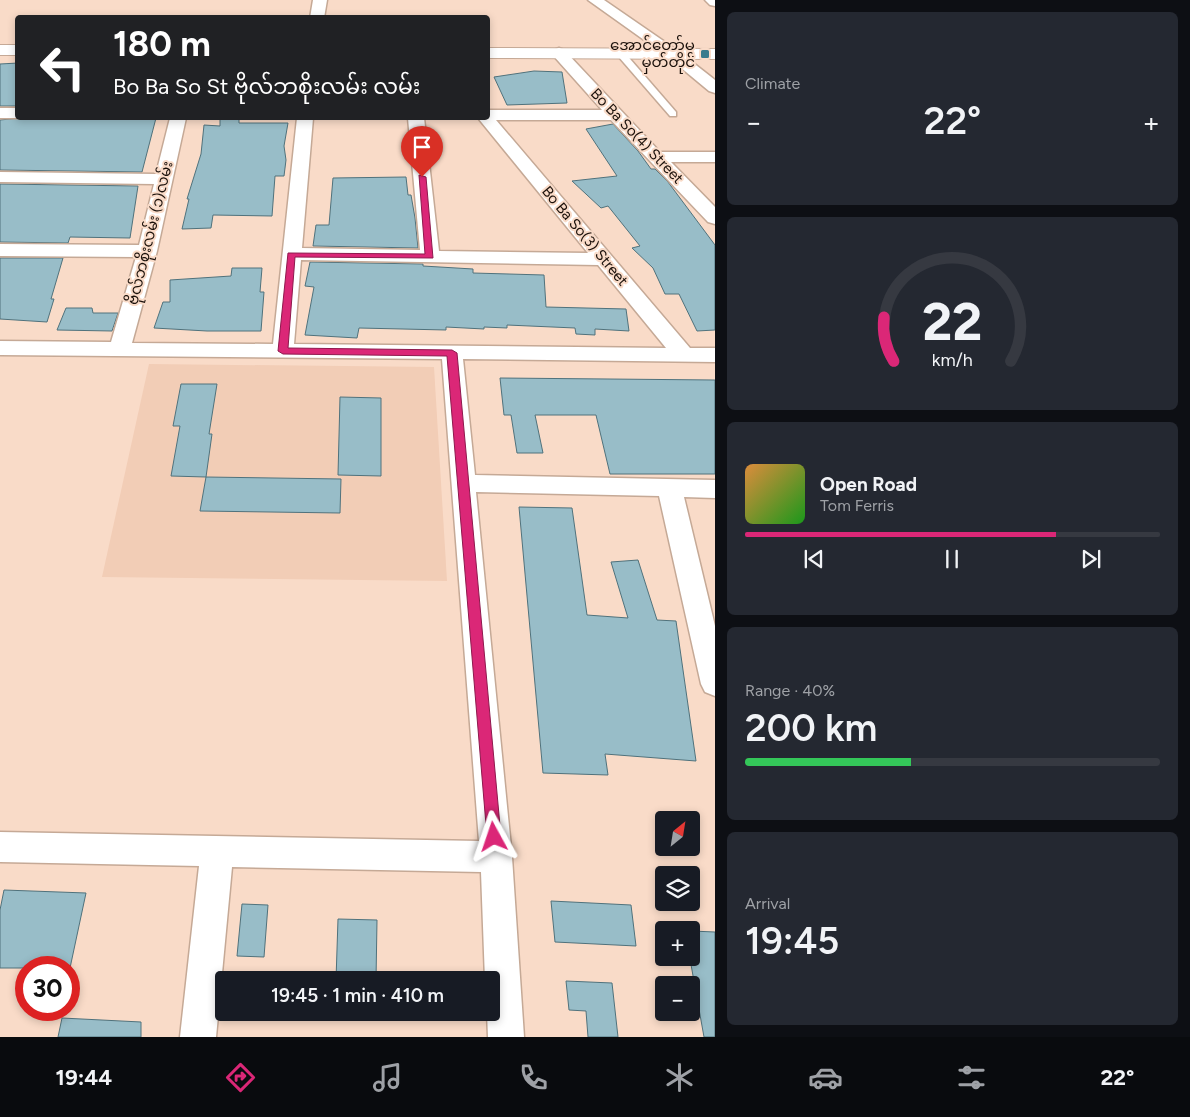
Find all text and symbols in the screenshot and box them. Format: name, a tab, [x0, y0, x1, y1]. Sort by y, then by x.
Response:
text: 180 m	[113, 23, 211, 65]
icon: left	[30, 35, 95, 100]
place label: အောင်တော်မူ မှတ်တိုင်	[610, 35, 695, 74]
marker: အောင်တော်မူ မှတ်တိုင်	[699, 48, 711, 60]
text: Bo Ba So St ဗိုလ်ဘစိုးလမ်း လမ်း	[113, 73, 420, 100]
text: Climate	[745, 74, 800, 93]
street label: Bo Ba So(4) Street	[587, 85, 687, 188]
text: 22°	[924, 98, 981, 144]
text: −	[745, 105, 762, 139]
text: +	[1143, 105, 1160, 139]
pin	[401, 126, 443, 177]
icon: arrive	[408, 133, 436, 161]
street label: ဗိုလ်ဘစိုးလမ်း (၁)လမ်း	[122, 159, 179, 307]
street label: Bo Ba So(3) Street	[538, 183, 632, 290]
text: 22	[922, 291, 983, 353]
text: km/h	[932, 349, 973, 370]
text: Open Road	[820, 473, 917, 496]
text: Tom Ferris	[820, 496, 894, 515]
icon: previous	[800, 545, 828, 573]
icon: pause	[938, 545, 966, 573]
icon: next	[1077, 545, 1105, 573]
text: Range · 40%	[745, 681, 835, 700]
text: 200 km	[745, 705, 877, 751]
position arrow	[467, 810, 519, 862]
north arrow	[655, 811, 700, 856]
map controls	[655, 811, 700, 1021]
button: layers	[655, 866, 700, 911]
text: Arrival	[745, 894, 790, 913]
text: 19:45	[745, 918, 839, 964]
button: +	[655, 921, 700, 966]
speed limit sign: 30	[15, 956, 80, 1021]
button: −	[655, 976, 700, 1021]
text: 19:45 · 1 min · 410 m	[271, 984, 444, 1007]
icon: directions	[223, 1060, 258, 1095]
icon: music	[370, 1060, 405, 1095]
icon: phone	[516, 1060, 551, 1095]
icon: climate	[662, 1060, 697, 1095]
icon: car	[808, 1060, 843, 1095]
icon: filters	[954, 1060, 989, 1095]
text: 19:44	[56, 1064, 112, 1091]
text: 22°	[1101, 1064, 1134, 1091]

